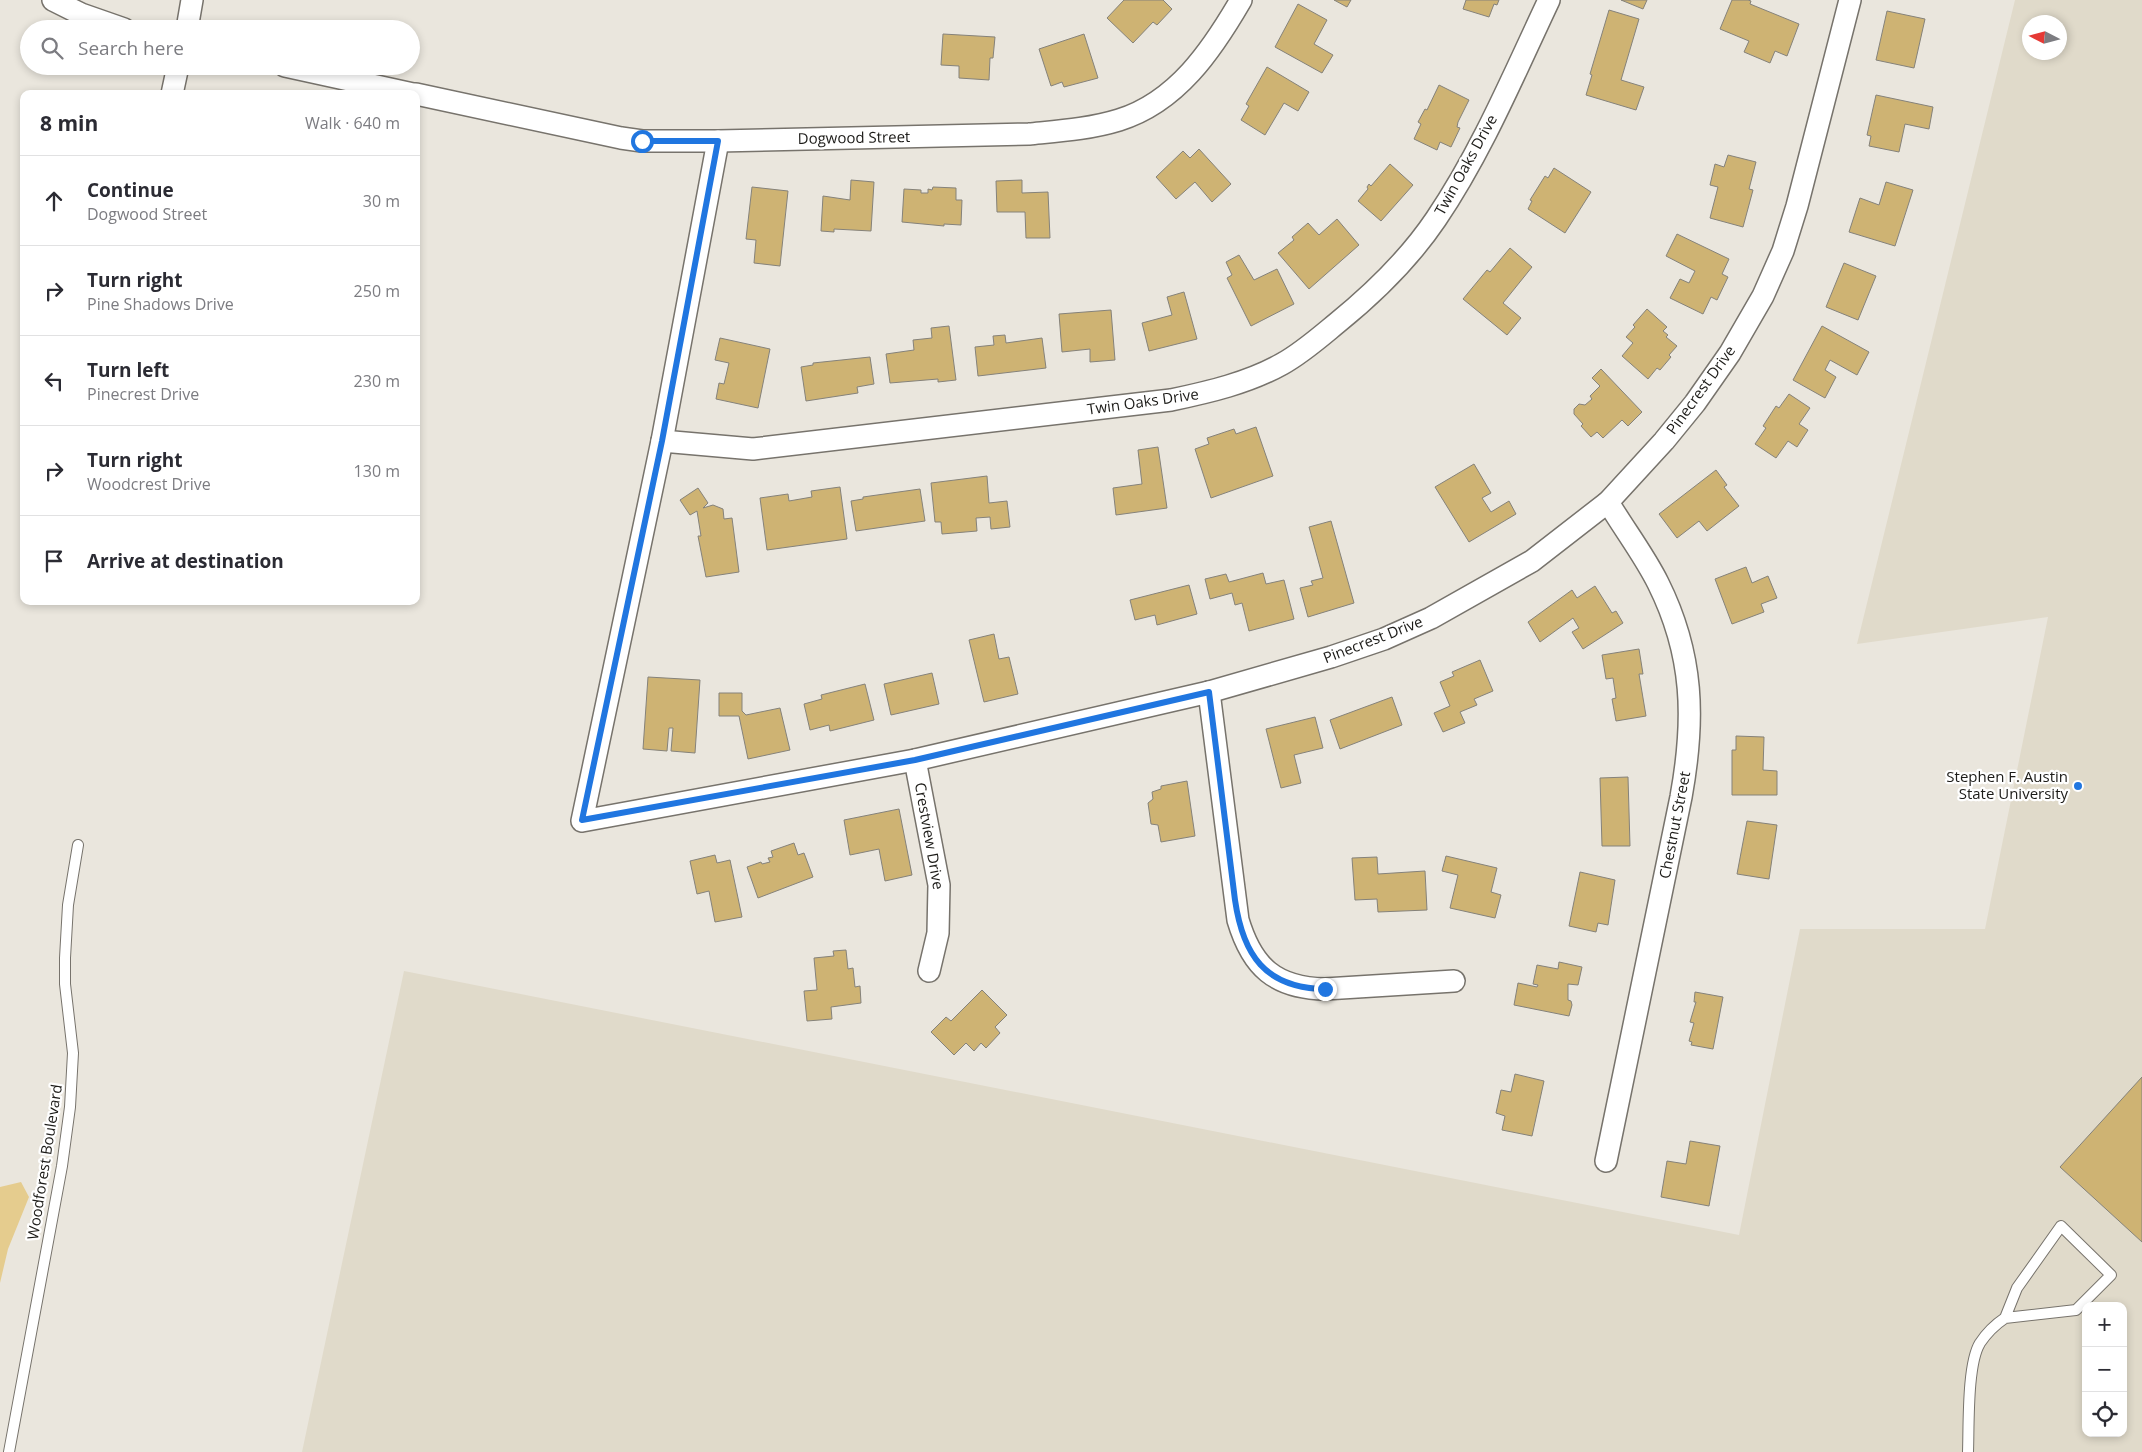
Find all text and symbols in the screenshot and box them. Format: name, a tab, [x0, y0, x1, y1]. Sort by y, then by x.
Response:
north arrow	[2022, 15, 2067, 60]
search box	[20, 20, 420, 75]
icon: search	[38, 34, 66, 62]
text: Search here	[78, 35, 184, 61]
text: 8 min	[40, 109, 98, 137]
street label: Twin Oaks Drive	[1429, 111, 1501, 219]
text: Walk · 640 m	[305, 112, 400, 134]
street label: Dogwood Street	[797, 126, 911, 148]
route start	[631, 130, 654, 153]
text: Continue	[87, 177, 174, 203]
icon: ahead	[40, 187, 68, 215]
text: 30 m	[363, 190, 400, 212]
text: Dogwood Street	[87, 203, 207, 225]
text: Turn right	[87, 267, 182, 293]
icon: right	[40, 277, 68, 305]
text: 250 m	[354, 280, 400, 302]
text: Pine Shadows Drive	[87, 293, 234, 315]
street label: Pinecrest Drive	[1661, 341, 1739, 438]
text: Turn left	[87, 357, 169, 383]
icon: left	[40, 367, 68, 395]
text: 230 m	[354, 370, 400, 392]
text: Pinecrest Drive	[87, 383, 199, 405]
street label: Twin Oaks Drive	[1086, 383, 1200, 419]
text: Turn right	[87, 447, 182, 473]
icon: right	[40, 457, 68, 485]
text: 130 m	[354, 460, 400, 482]
text: Woodcrest Drive	[87, 473, 211, 495]
icon: arrive	[40, 547, 68, 575]
text: Arrive at destination	[87, 548, 284, 574]
street label: Pinecrest Drive	[1320, 611, 1425, 667]
place label: Stephen F. Austin State University	[1946, 766, 2068, 803]
street label: Chestnut Street	[1654, 769, 1694, 880]
marker: Stephen F. Austin State University	[2072, 780, 2084, 792]
street label: Crestview Drive	[911, 781, 949, 891]
route end	[1314, 978, 1337, 1001]
street label: Woodforest Boulevard	[22, 1083, 66, 1241]
map controls	[2082, 1302, 2127, 1437]
button: +	[2082, 1302, 2127, 1347]
button: −	[2082, 1347, 2127, 1392]
button: locate	[2082, 1392, 2127, 1437]

